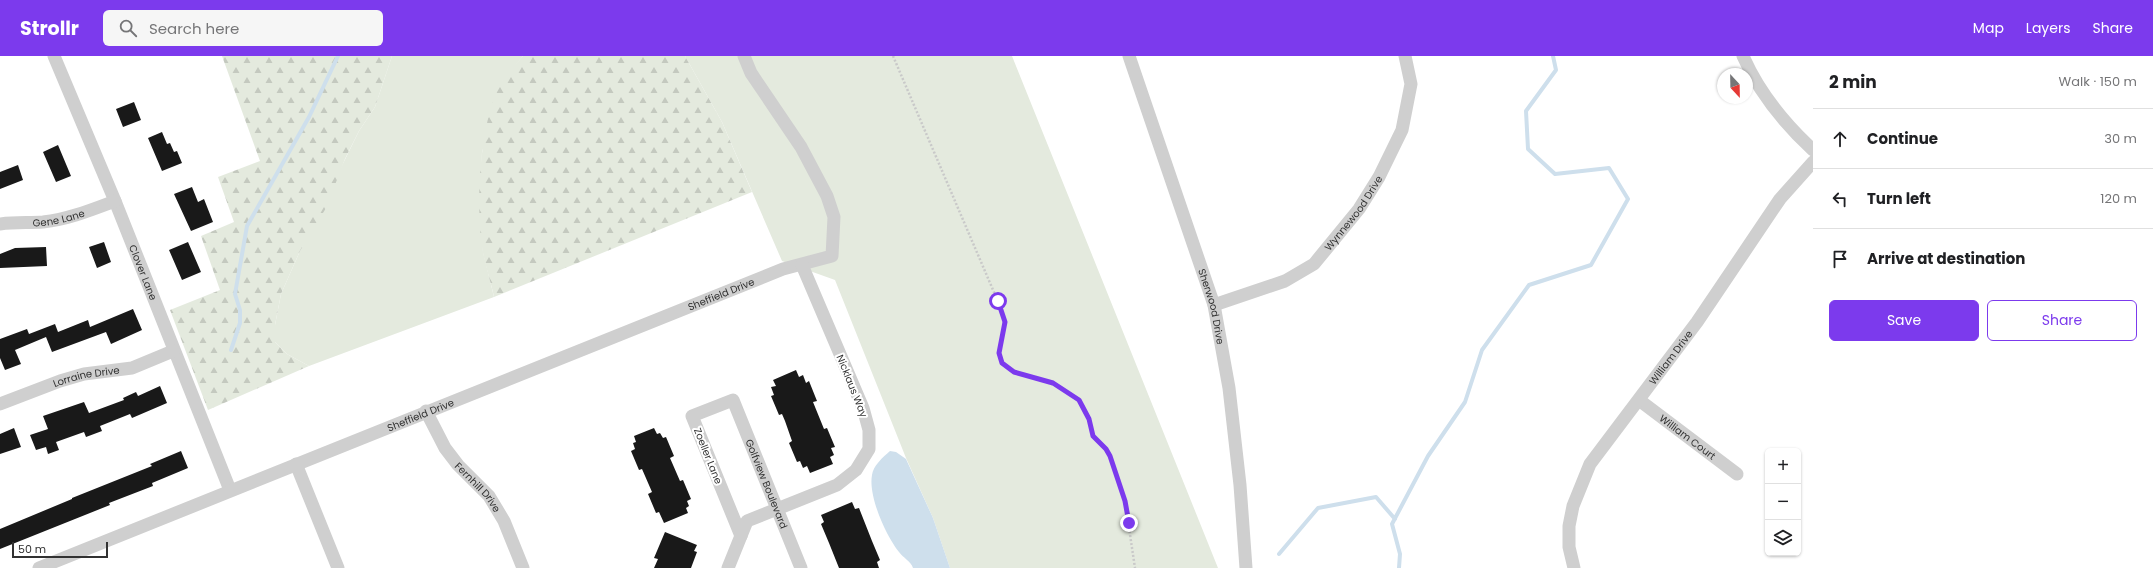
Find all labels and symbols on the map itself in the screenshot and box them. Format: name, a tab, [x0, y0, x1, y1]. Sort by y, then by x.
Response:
north arrow	[1717, 68, 1753, 104]
street label: Wynnewood Drive	[1321, 172, 1386, 254]
street label: Gene Lane	[32, 205, 87, 230]
street label: Clover Lane	[126, 242, 161, 302]
street label: Sherwood Drive	[1195, 267, 1228, 345]
street label: Sheffield Drive	[685, 274, 757, 314]
route start	[989, 292, 1007, 310]
street label: William Drive	[1645, 327, 1696, 387]
street label: Nicklaus Way	[833, 352, 872, 420]
street label: Lorraine Drive	[51, 362, 120, 391]
street label: Sheffield Drive	[385, 395, 456, 435]
street label: William Court	[1656, 410, 1719, 463]
street label: Zoeller Lane	[690, 426, 726, 486]
street label: Golfview Boulevard	[742, 437, 792, 531]
street label: Fernhill Drive	[452, 459, 505, 515]
route end	[1120, 514, 1138, 532]
scale bar	[12, 540, 108, 559]

